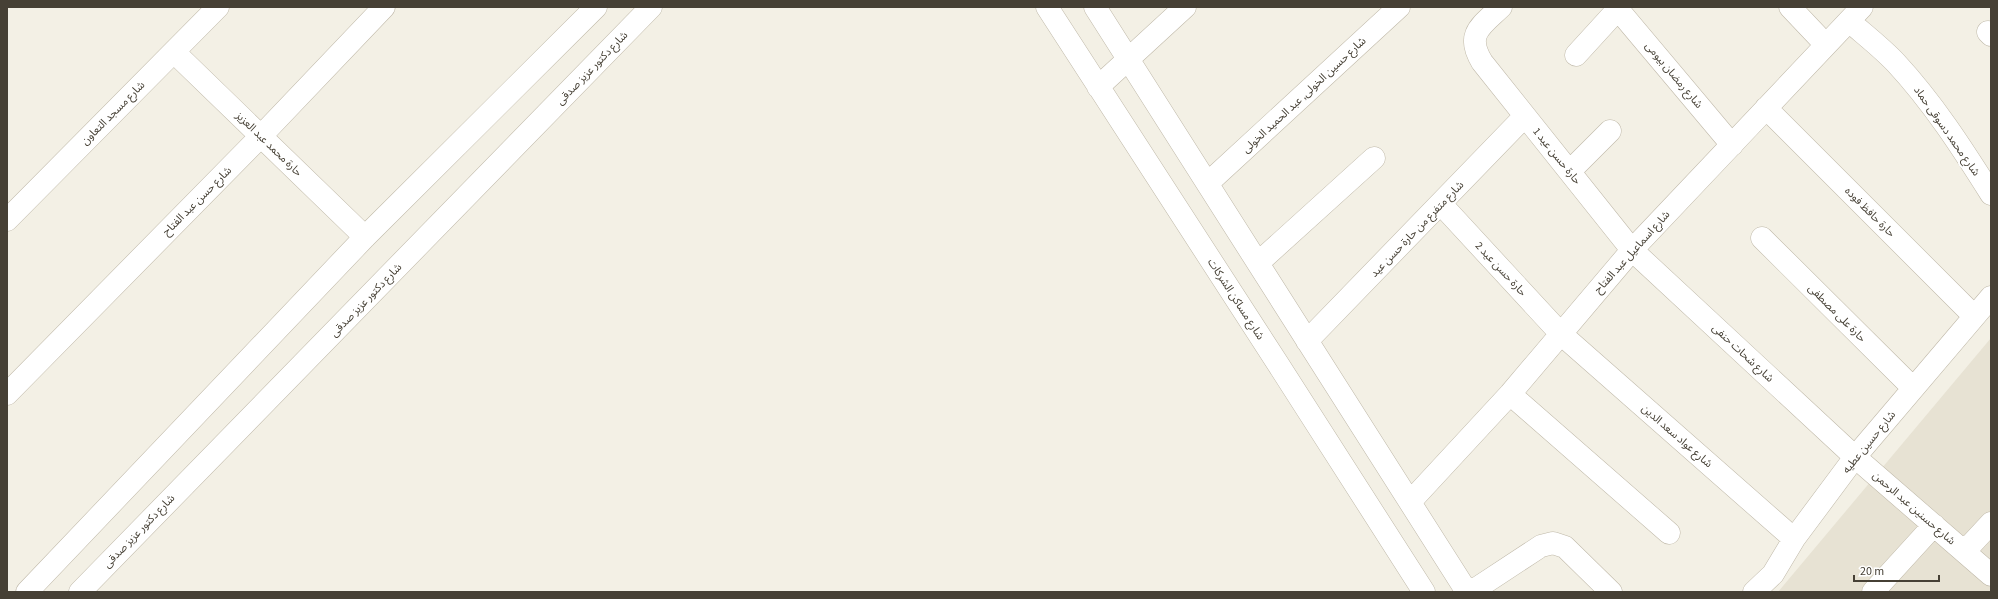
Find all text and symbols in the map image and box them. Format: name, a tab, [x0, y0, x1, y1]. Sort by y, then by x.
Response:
street label: شارع دكتور عزيز صدقى	[553, 28, 631, 108]
street label: شارع حسين الخولى, عبد الحميد الخولى	[1239, 33, 1369, 157]
street label: شارع رمضان بيومى	[1642, 39, 1707, 112]
street label: شارع مسجد التعاون	[78, 77, 149, 148]
street label: شارع محمد دسوقى حماد	[1910, 83, 1984, 179]
street label: حارة محمد عبد العزيز	[232, 108, 306, 180]
street label: حارة حسن عيد 1	[1529, 124, 1585, 188]
street label: شارع حسن عبد الفتاح	[159, 163, 235, 239]
street label: شارع متفرع من حارة حسن عيد	[1367, 177, 1467, 280]
street label: حارة حافظ فوده	[1841, 183, 1899, 241]
street label: شارع اسماعيل عبد الفتاح	[1591, 207, 1674, 297]
street label: حارة حسن عيد 2	[1472, 239, 1530, 300]
street label: شارع مساكن الشركات	[1204, 255, 1268, 343]
street label: شارع دكتور عزيز صدقى	[327, 260, 405, 340]
street label: حارة على مصطفى	[1805, 281, 1870, 346]
street label: شارع شحات حنفى	[1709, 320, 1777, 386]
street label: شارع عواد سعد الدين	[1638, 401, 1716, 471]
street label: شارع حسين عطيه	[1839, 407, 1899, 476]
street label: شارع حسنين عبد الرحمن	[1869, 468, 1959, 548]
street label: شارع دكتور عزيز صدقى	[100, 491, 178, 571]
scale bar	[1854, 557, 1939, 583]
text: 20 m	[1860, 563, 1884, 580]

